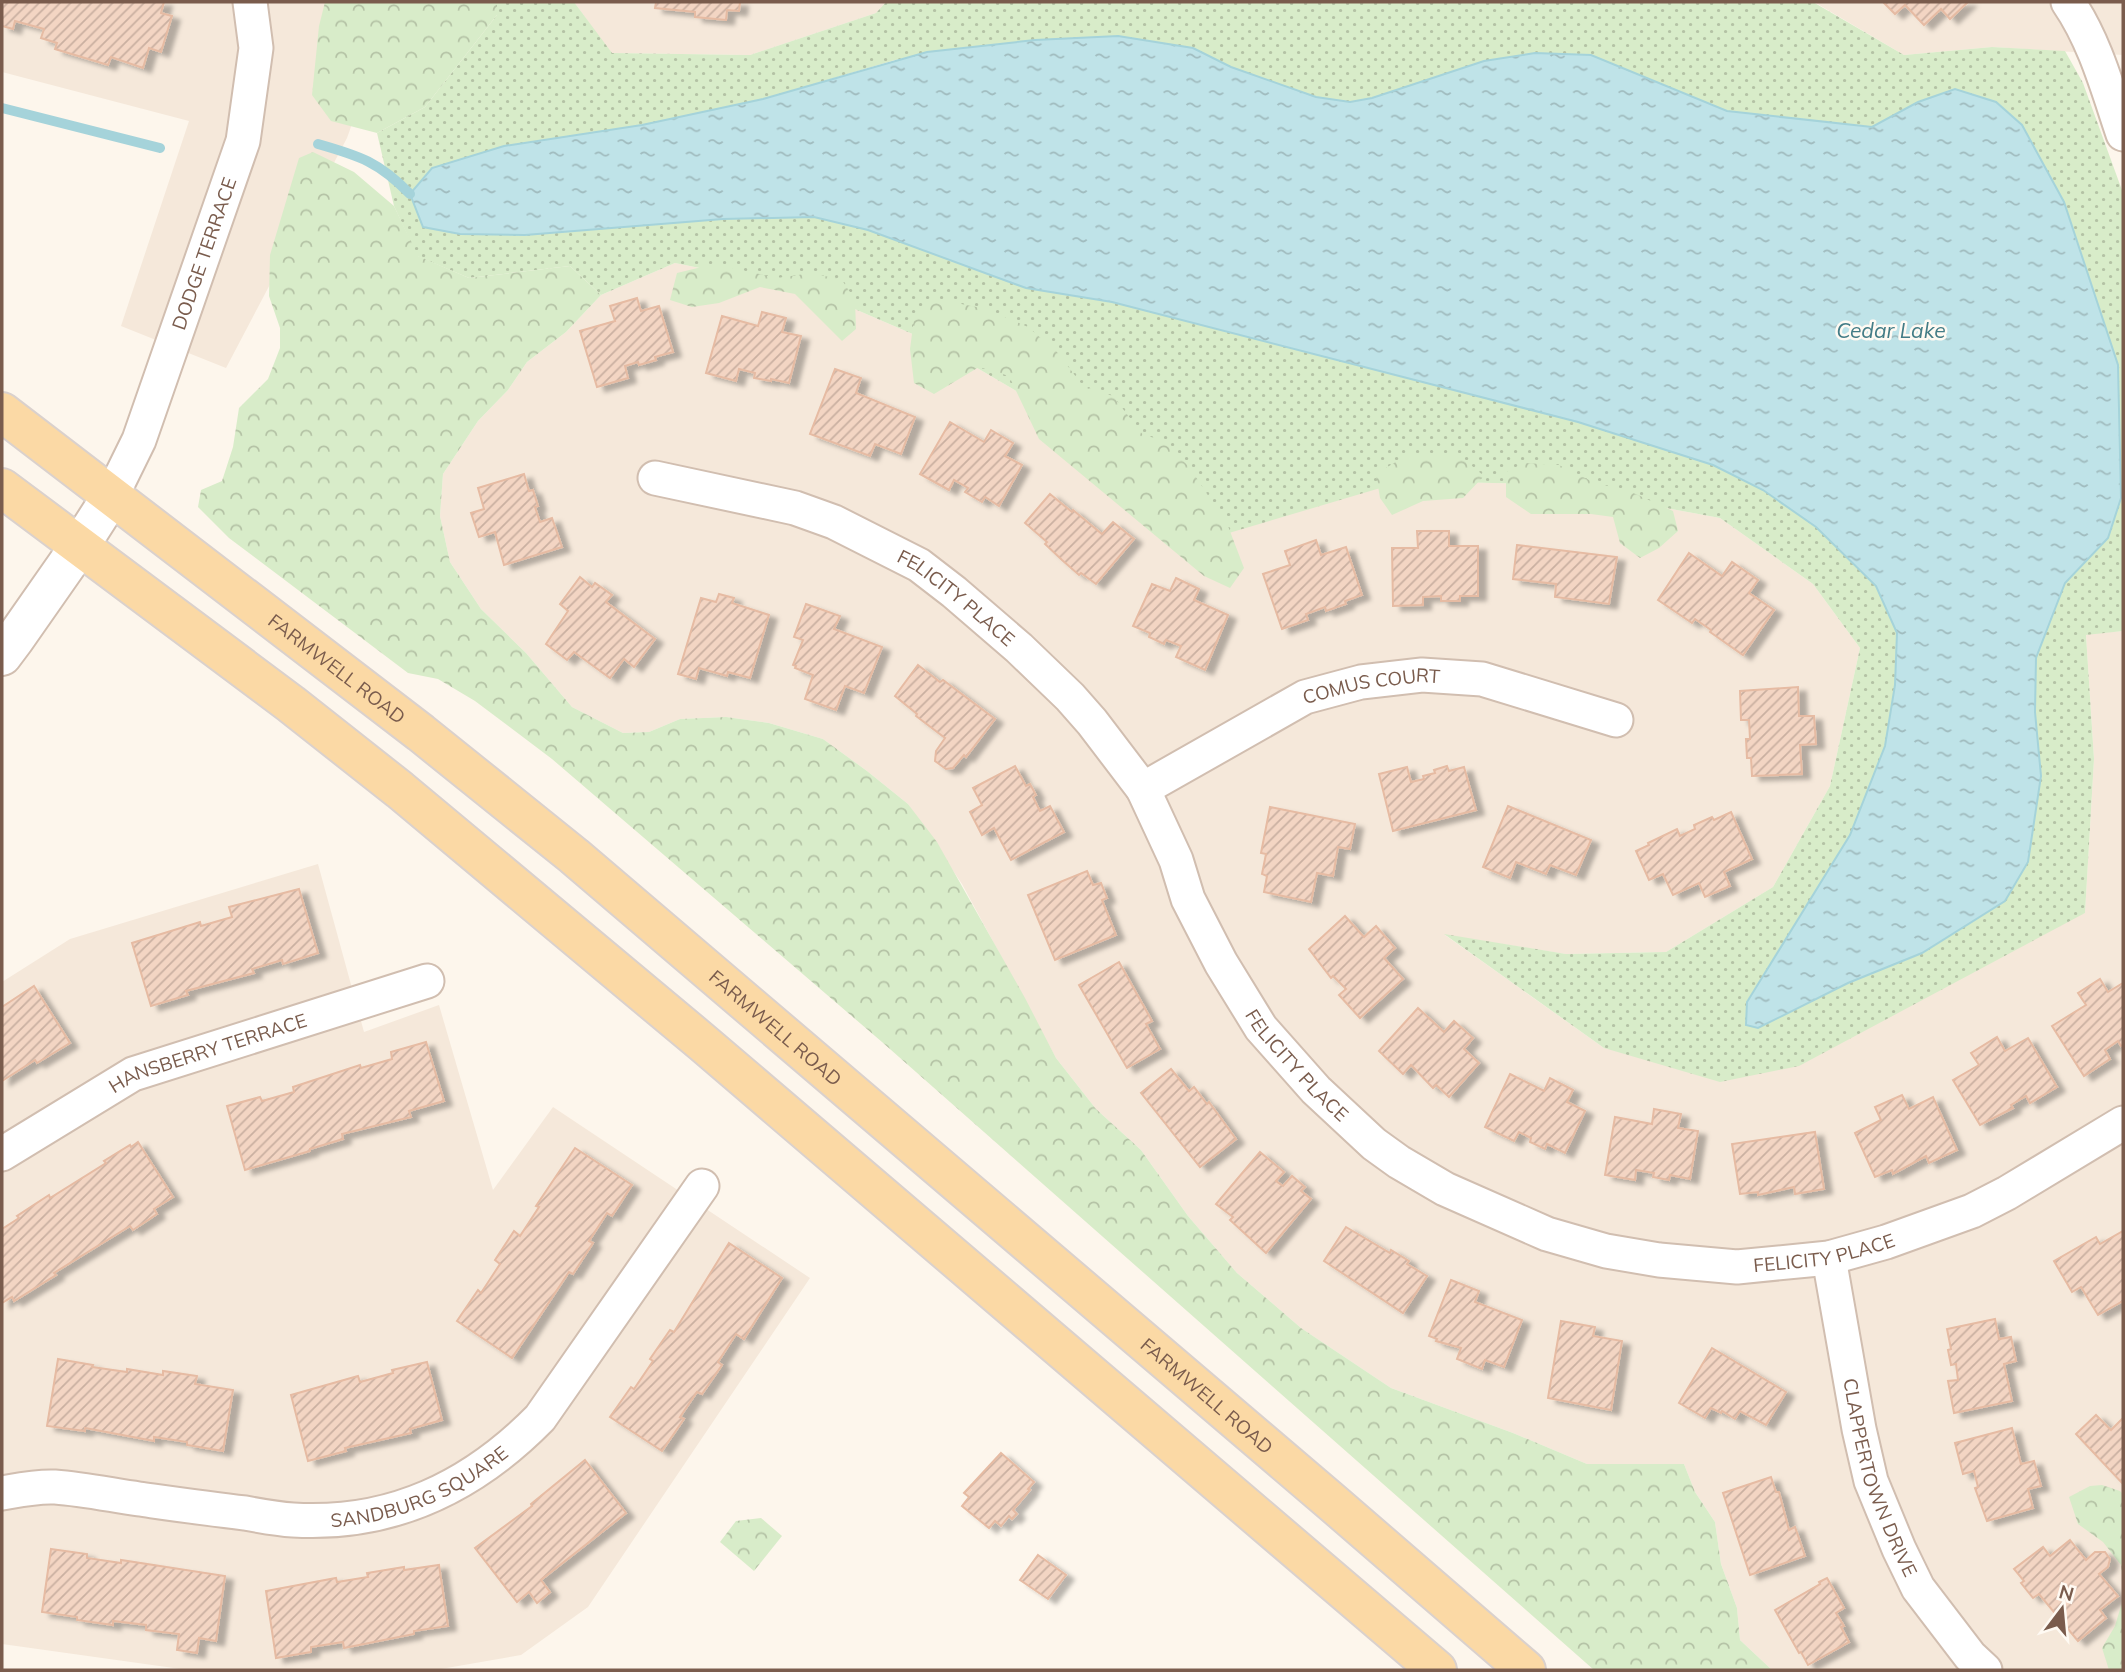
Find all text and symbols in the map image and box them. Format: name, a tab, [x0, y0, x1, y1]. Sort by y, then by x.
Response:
street label: DODGE TERRACE	[166, 174, 241, 333]
water label: Cedar Lake	[1836, 317, 1946, 343]
street label: FELICITY PLACE	[893, 544, 1020, 651]
street label: FARMWELL ROAD	[264, 608, 410, 729]
street label: COMUS COURT	[1300, 663, 1441, 709]
street label: FARMWELL ROAD	[704, 965, 847, 1091]
street label: FELICITY PLACE	[1240, 1004, 1354, 1126]
street label: HANSBERRY TERRACE	[104, 1008, 310, 1098]
street label: FELICITY PLACE	[1752, 1228, 1898, 1277]
street label: FARMWELL ROAD	[1136, 1333, 1278, 1459]
street label: CLAPPERTOWN DRIVE	[1838, 1376, 1923, 1581]
street label: SANDBURG SQUARE	[330, 1440, 513, 1532]
north arrow	[2027, 1574, 2097, 1644]
text: N	[2056, 1579, 2077, 1606]

